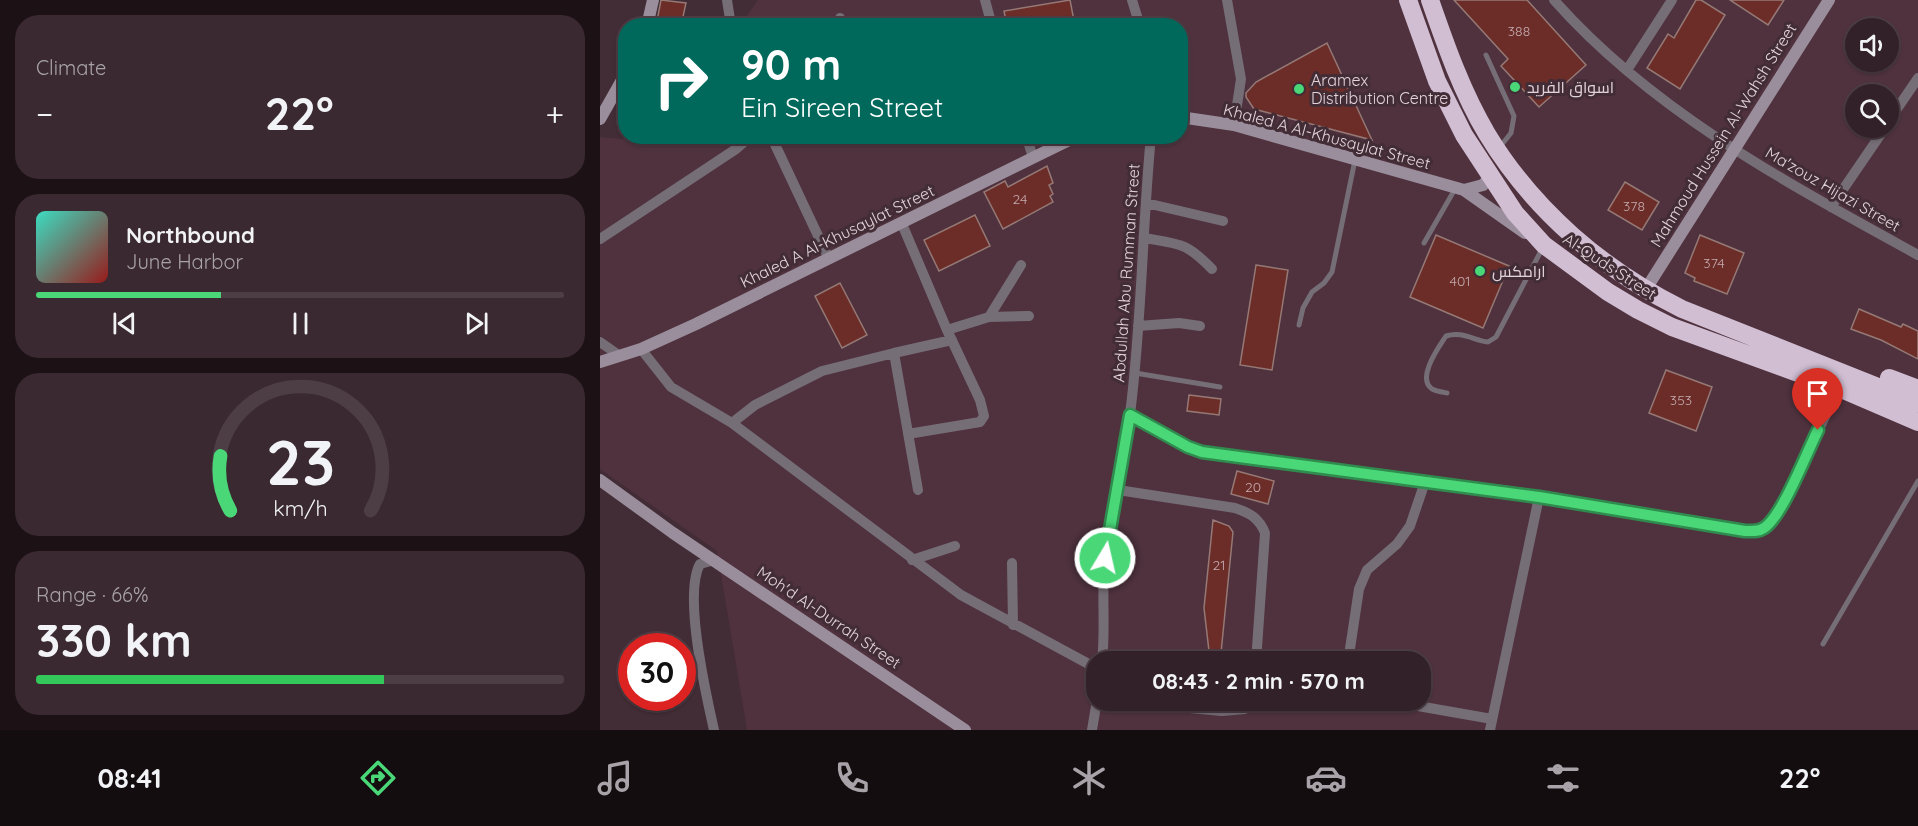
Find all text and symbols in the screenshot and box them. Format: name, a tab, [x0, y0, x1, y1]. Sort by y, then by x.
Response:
map controls	[1845, 18, 1899, 138]
button: sound	[1845, 18, 1899, 72]
street label: Mahmoud Hussein Al-Wahsh Street	[1646, 19, 1800, 251]
house number: 388	[1508, 22, 1530, 40]
text: 90 m	[741, 38, 841, 91]
icon: right	[642, 42, 720, 120]
text: Climate	[36, 55, 106, 80]
place label: Aramex Distribution Centre	[1311, 70, 1448, 108]
place label: اسواق الفريد	[1527, 77, 1614, 98]
marker: اسواق الفريد	[1508, 80, 1522, 94]
marker: Aramex Distribution Centre	[1292, 82, 1306, 96]
button: search	[1845, 84, 1899, 138]
text: 22°	[265, 85, 334, 141]
text: Ein Sireen Street	[741, 90, 943, 124]
text: −	[36, 93, 53, 134]
text: +	[545, 93, 564, 134]
street label: Khaled A Al-Khusaylat Street	[1221, 99, 1433, 173]
street label: Ma'zouz Hijazi Street	[1762, 142, 1904, 236]
street label: Abdullah Abu Rumman Street	[1108, 163, 1144, 383]
street label: Khaled A Al-Khusaylat Street	[737, 180, 937, 292]
house number: 24	[1013, 190, 1027, 208]
house number: 378	[1623, 197, 1645, 215]
text: Northbound	[126, 221, 255, 249]
street label: Al-Quds Street	[1560, 228, 1660, 304]
text: June Harbor	[126, 249, 243, 274]
house number: 374	[1703, 254, 1725, 272]
place label: ارامكس	[1492, 261, 1546, 282]
marker: ارامكس	[1473, 264, 1487, 278]
house number: 401	[1450, 272, 1470, 290]
icon: previous	[108, 307, 141, 340]
icon: pause	[284, 307, 317, 340]
icon: next	[460, 307, 493, 340]
pin	[1792, 368, 1843, 430]
icon: arrive	[1801, 377, 1834, 410]
house number: 353	[1670, 391, 1692, 409]
text: 23	[265, 424, 335, 502]
house number: 20	[1245, 478, 1261, 496]
text: km/h	[273, 496, 327, 522]
position arrow	[1073, 526, 1137, 590]
house number: 21	[1213, 556, 1225, 574]
street label: Moh'd Al-Durrah Street	[753, 561, 905, 673]
text: Range · 66%	[36, 582, 148, 607]
text: 330 km	[36, 612, 192, 668]
speed limit sign: 30	[618, 633, 696, 711]
text: 08:43 · 2 min · 570 m	[1152, 667, 1365, 695]
icon: directions	[357, 757, 399, 799]
icon: music	[594, 757, 636, 799]
icon: phone	[831, 757, 873, 799]
icon: climate	[1068, 757, 1110, 799]
icon: car	[1305, 757, 1347, 799]
icon: filters	[1542, 757, 1584, 799]
text: 08:41	[98, 761, 162, 795]
text: 22°	[1779, 761, 1820, 795]

